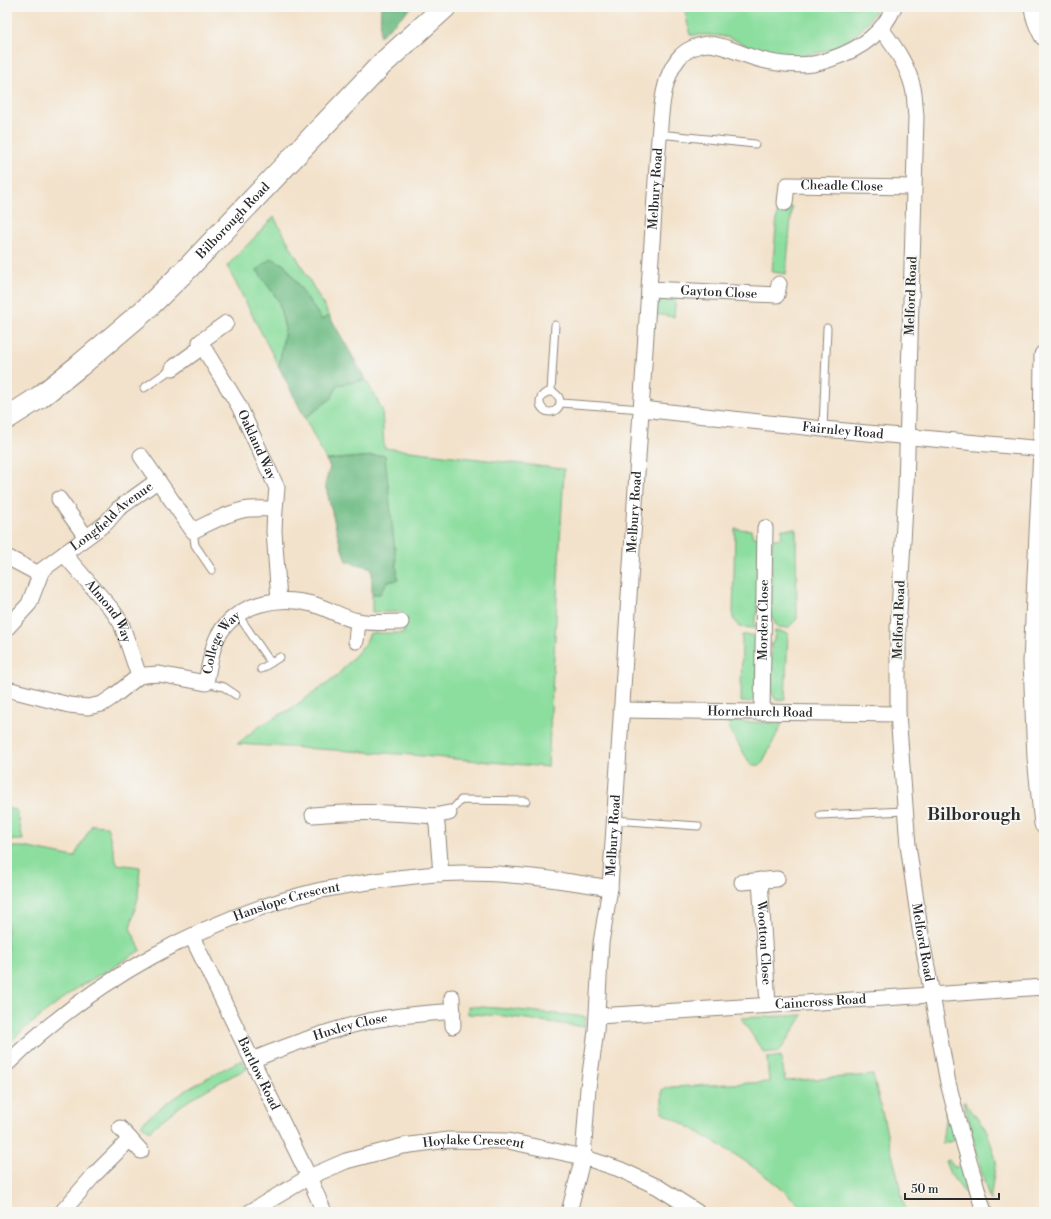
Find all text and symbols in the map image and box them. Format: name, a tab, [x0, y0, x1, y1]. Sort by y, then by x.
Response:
street label: Melbury Road	[645, 147, 666, 230]
street label: Cheadle Close	[800, 177, 884, 195]
street label: Bilborough Road	[192, 179, 274, 263]
street label: Melford Road	[902, 255, 920, 336]
street label: Gayton Close	[680, 282, 758, 302]
street label: Oakland Way	[234, 407, 280, 483]
street label: Fairnley Road	[801, 419, 885, 442]
street label: Melbury Road	[624, 470, 645, 554]
street label: Longfield Avenue	[67, 478, 156, 554]
street label: Almond Way	[81, 576, 135, 645]
street label: Morden Close	[755, 579, 772, 661]
street label: Melford Road	[890, 579, 908, 660]
street label: College Way	[200, 607, 244, 676]
street label: Hornchurch Road	[707, 703, 813, 721]
street label: Melbury Road	[603, 793, 624, 877]
district label: Bilborough	[927, 804, 1021, 826]
street label: Hanslope Crescent	[231, 879, 342, 925]
street label: Wootton Close	[753, 899, 775, 986]
street label: Melford Road	[908, 902, 938, 983]
street label: Caincross Road	[775, 991, 867, 1013]
street label: Huxley Close	[311, 1010, 389, 1044]
street label: Bartlow Road	[234, 1034, 283, 1113]
street label: Hoylake Crescent	[422, 1132, 527, 1152]
scale bar	[905, 1175, 999, 1201]
text: 50 m	[911, 1182, 939, 1197]

